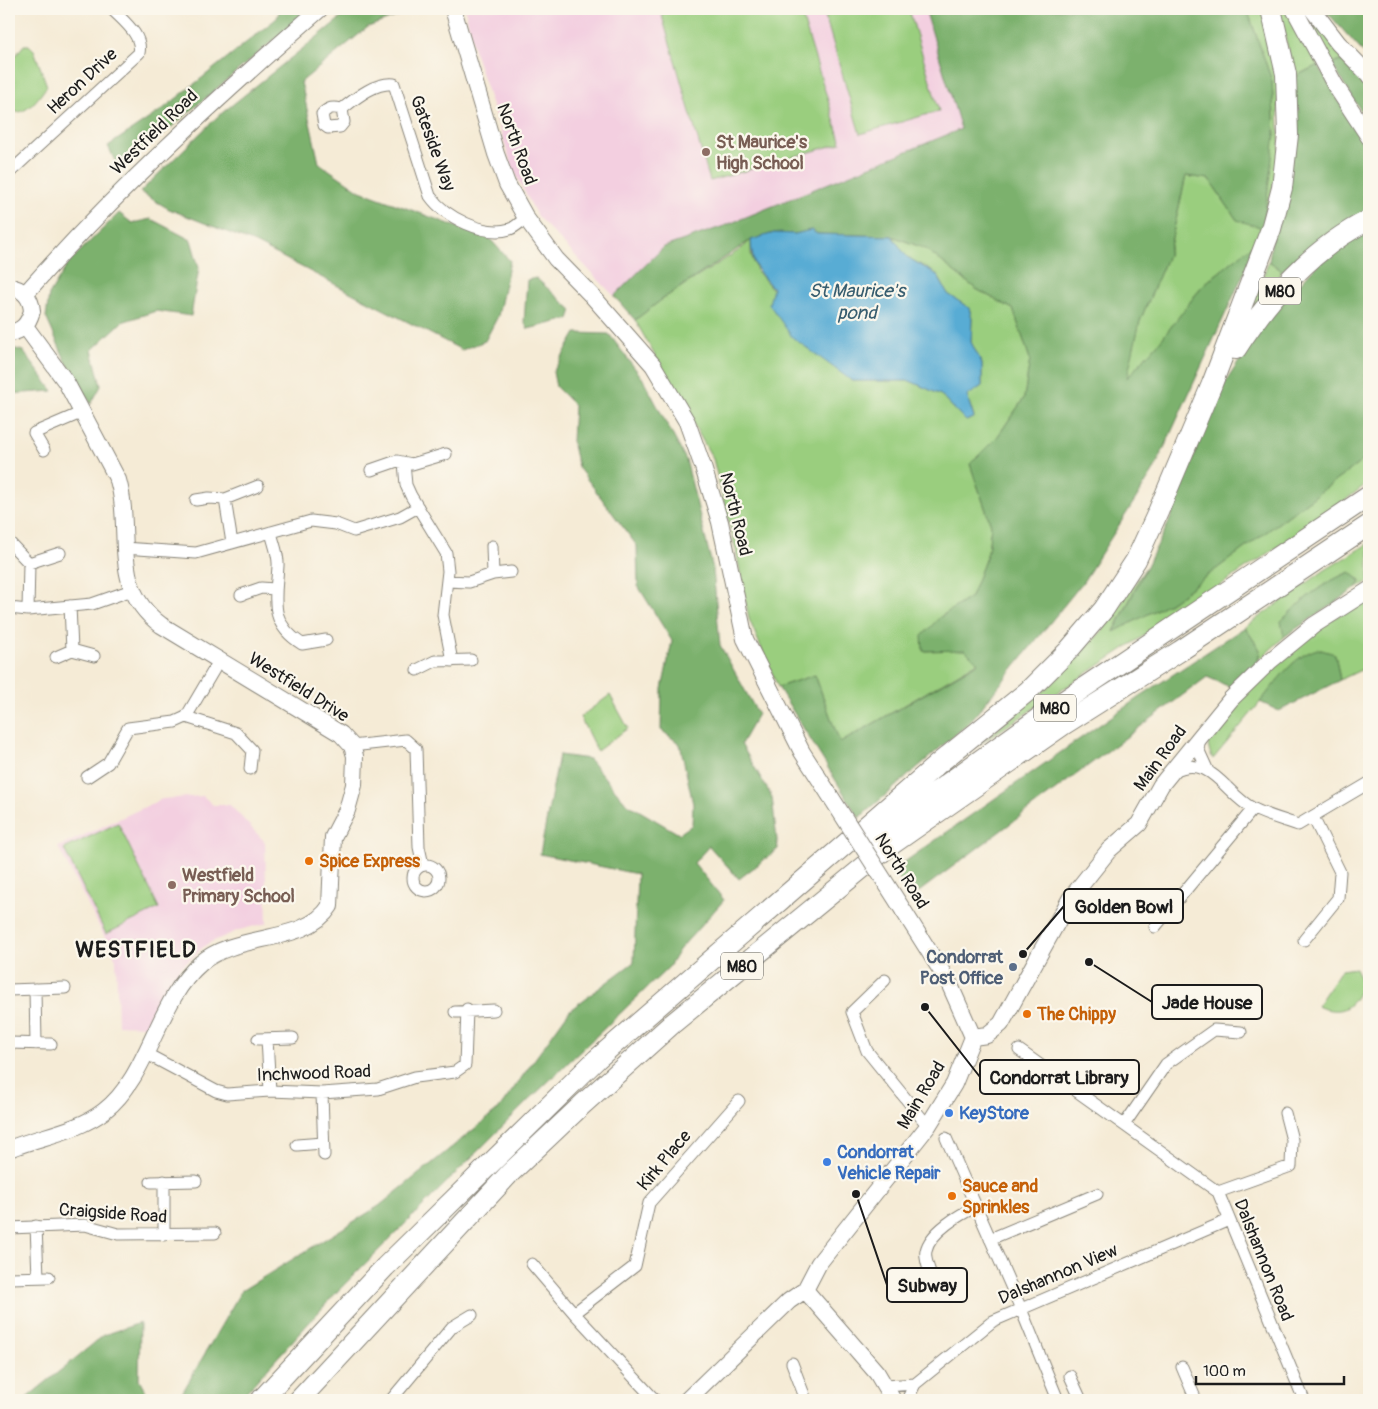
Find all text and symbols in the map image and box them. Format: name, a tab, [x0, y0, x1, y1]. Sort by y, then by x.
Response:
street label: Heron Drive	[42, 43, 122, 120]
street label: Westfield Road	[106, 85, 203, 180]
street label: Gateside Way	[405, 92, 461, 195]
street label: North Road	[491, 100, 542, 188]
place label: St Maurice's High School	[716, 131, 808, 175]
marker: St Maurice's High School	[700, 146, 712, 158]
road number: M80	[1259, 278, 1301, 304]
water label: St Maurice's pond	[809, 279, 907, 325]
street label: North Road	[714, 470, 757, 558]
street label: Westfield Drive	[244, 647, 353, 728]
road number: M80	[1034, 694, 1076, 721]
street label: Main Road	[1129, 721, 1192, 796]
street label: North Road	[869, 829, 934, 913]
place label: Spice Express	[319, 850, 421, 873]
marker: Spice Express	[303, 855, 315, 867]
place label: Westfield Primary School	[182, 864, 295, 908]
marker: Westfield Primary School	[166, 879, 178, 891]
callout: Golden Bowl	[1064, 889, 1183, 923]
text: Golden Bowl	[1075, 895, 1173, 919]
district label: WESTFIELD	[75, 936, 197, 964]
place label: Condorrat Post Office	[920, 946, 1004, 990]
road number: M80	[721, 952, 763, 979]
marker: Condorrat Post Office	[1007, 961, 1019, 973]
callout: Jade House	[1152, 985, 1262, 1019]
text: Jade House	[1162, 991, 1253, 1015]
place label: The Chippy	[1036, 1003, 1116, 1026]
marker: The Chippy	[1021, 1008, 1033, 1020]
street label: Main Road	[892, 1057, 951, 1134]
street label: Inchwood Road	[256, 1060, 372, 1087]
callout: Condorrat Library	[980, 1060, 1139, 1094]
text: Condorrat Library	[989, 1066, 1129, 1090]
place label: KeyStore	[959, 1102, 1030, 1125]
marker: KeyStore	[943, 1107, 955, 1119]
street label: Kirk Place	[632, 1125, 697, 1195]
place label: Condorrat Vehicle Repair	[837, 1141, 941, 1185]
marker: Condorrat Vehicle Repair	[821, 1156, 833, 1168]
place label: Sauce and Sprinkles	[962, 1175, 1038, 1219]
marker: Sauce and Sprinkles	[946, 1190, 958, 1202]
street label: Dalshannon Road	[1229, 1196, 1299, 1325]
street label: Craigside Road	[58, 1198, 168, 1229]
street label: Dalshannon View	[995, 1239, 1121, 1310]
callout: Subway	[887, 1268, 967, 1302]
text: Subway	[897, 1274, 958, 1298]
scale bar	[1196, 1354, 1343, 1386]
text: 100 m	[1203, 1362, 1246, 1381]

